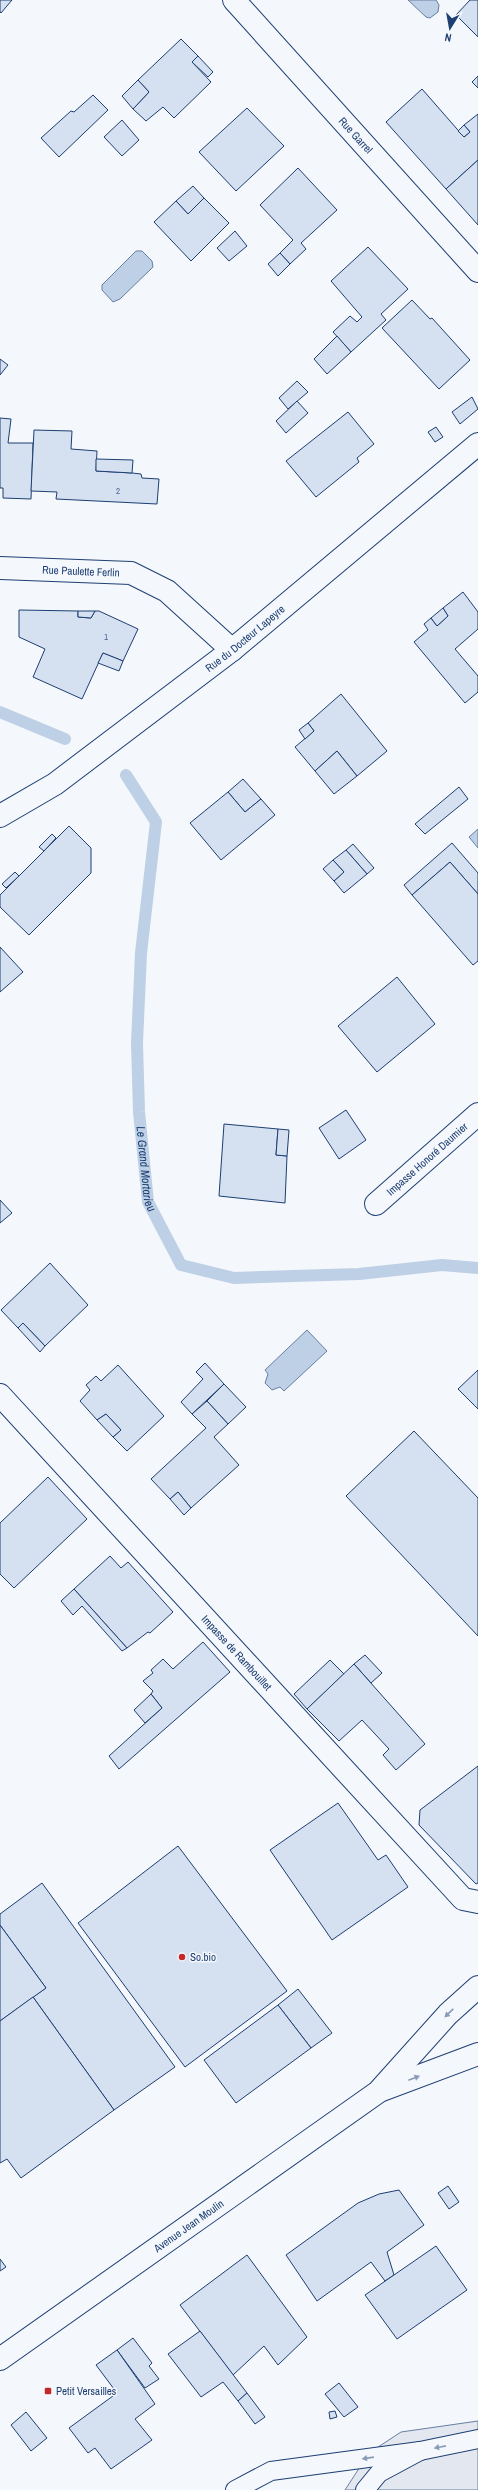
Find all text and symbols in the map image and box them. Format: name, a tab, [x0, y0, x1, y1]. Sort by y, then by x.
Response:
north arrow	[430, 8, 470, 48]
text: N	[444, 30, 453, 45]
street label: Rue Garrel	[336, 114, 376, 156]
house number: 2	[116, 485, 120, 497]
street label: Rue Paulette Ferlin	[42, 563, 120, 580]
street label: Rue du Docteur Lapeyre	[202, 602, 288, 675]
house number: 1	[104, 631, 108, 643]
street label: Impasse Honoré Daumier	[384, 1120, 470, 1198]
water label: Le Grand Mortarieu	[132, 1125, 160, 1215]
street label: Impasse de Rambouillet	[199, 1612, 275, 1694]
place label: So.bio	[190, 1950, 216, 1964]
marker: So.bio	[177, 1952, 187, 1962]
one-way arrow	[444, 2009, 454, 2018]
one-way arrow	[409, 2075, 421, 2081]
street label: Avenue Jean Moulin	[150, 2196, 226, 2256]
place label: Petit Versailles	[56, 2384, 117, 2398]
marker: Petit Versailles	[43, 2386, 53, 2396]
one-way arrow	[434, 2444, 446, 2450]
one-way arrow	[362, 2455, 374, 2461]

